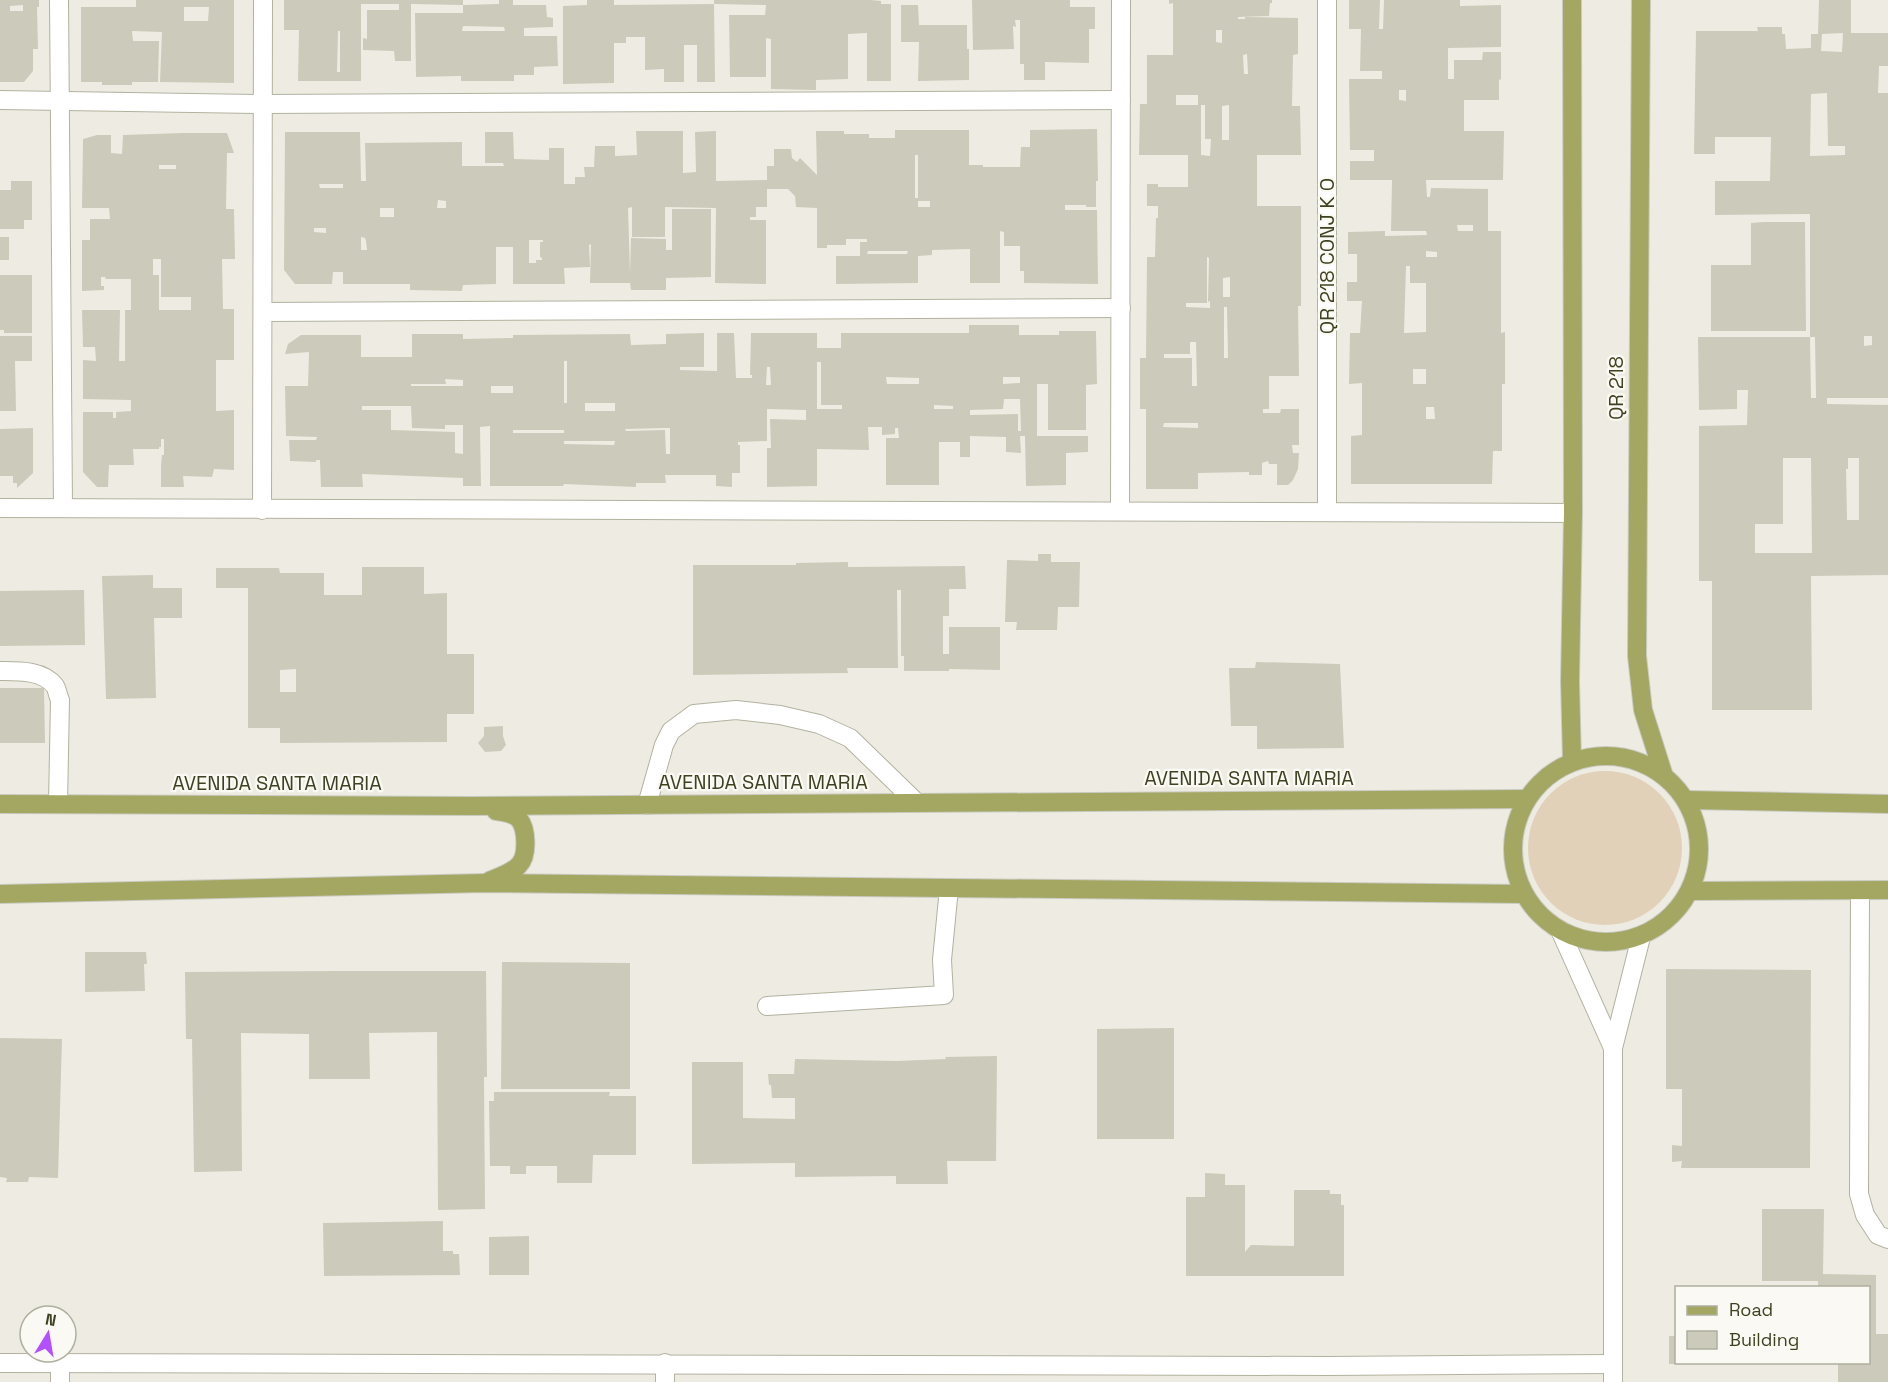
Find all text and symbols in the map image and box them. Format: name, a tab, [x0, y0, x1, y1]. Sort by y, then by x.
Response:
street label: QR 218 CONJ K O	[1314, 178, 1340, 334]
street label: QR 218	[1603, 356, 1629, 420]
street label: AVENIDA SANTA MARIA	[1144, 765, 1354, 791]
street label: AVENIDA SANTA MARIA	[658, 769, 868, 795]
street label: AVENIDA SANTA MARIA	[172, 770, 382, 796]
legend	[1675, 1286, 1870, 1364]
text: Road	[1729, 1298, 1773, 1321]
north arrow	[18, 1304, 78, 1364]
text: N	[43, 1308, 58, 1331]
text: Building	[1729, 1328, 1799, 1351]

